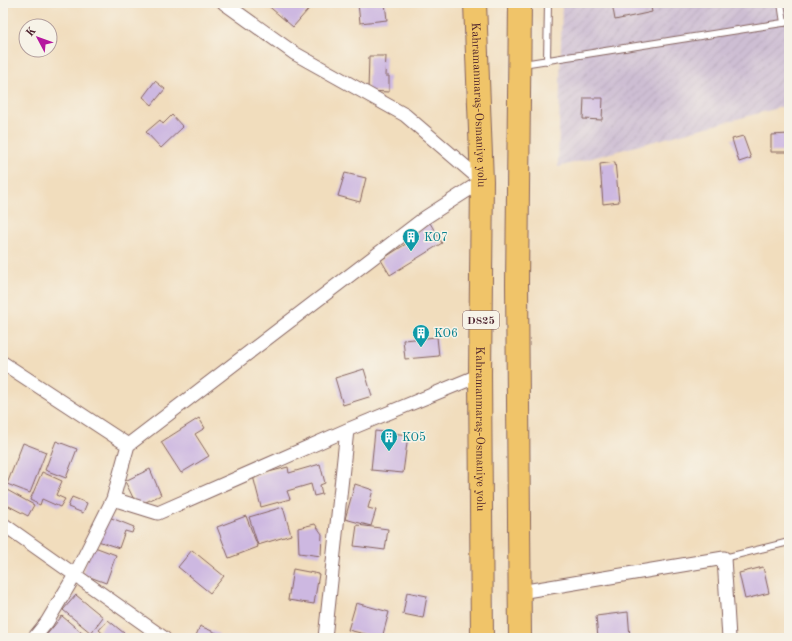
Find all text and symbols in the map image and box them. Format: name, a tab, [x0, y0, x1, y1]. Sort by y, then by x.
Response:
north arrow	[18, 18, 58, 58]
street label: Kahramanmaraş-Osmaniye yolu	[469, 22, 487, 188]
text: K	[25, 25, 39, 39]
building icon: KO7	[401, 227, 421, 252]
place label: KO7	[424, 232, 448, 244]
road number: D825	[463, 311, 499, 329]
building icon: KO6	[411, 323, 431, 348]
place label: KO6	[434, 328, 458, 340]
street label: Kahramanmaraş-Osmaniye yolu	[473, 346, 486, 512]
building icon: KO5	[379, 427, 399, 452]
place label: KO5	[402, 431, 426, 444]

